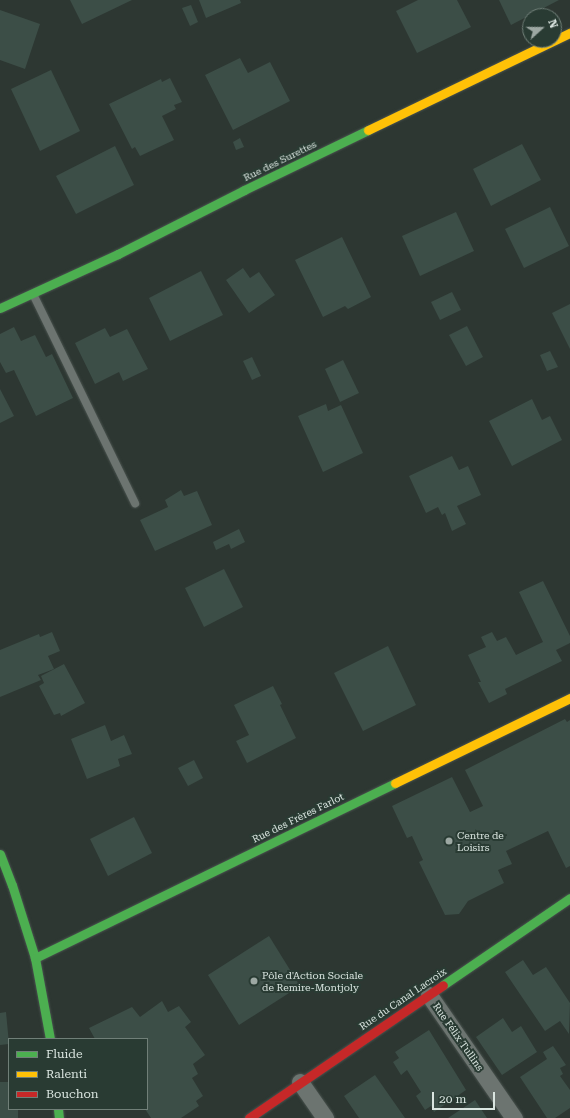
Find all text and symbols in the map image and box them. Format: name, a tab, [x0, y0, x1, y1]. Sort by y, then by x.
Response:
north arrow	[522, 8, 562, 48]
text: N	[545, 18, 560, 30]
street label: Rue des Surettes	[241, 138, 319, 184]
street label: Rue des Frères Farlot	[250, 791, 346, 845]
place label: Centre de Loisirs	[457, 829, 504, 852]
marker: Centre de Loisirs	[444, 836, 454, 846]
street label: Rue du Canal Lacroix	[357, 965, 449, 1033]
place label: Pôle d'Action Sociale de Remire-Montjoly	[262, 969, 363, 992]
marker: Pôle d'Action Sociale de Remire-Montjoly	[249, 976, 259, 986]
street label: Rue Félix Tullins	[430, 1001, 486, 1073]
legend	[8, 1038, 148, 1110]
text: Fluide	[46, 1047, 83, 1061]
text: Ralenti	[46, 1067, 87, 1081]
scale bar	[434, 1084, 497, 1110]
text: Bouchon	[46, 1087, 99, 1101]
text: 20 m	[439, 1092, 466, 1106]

